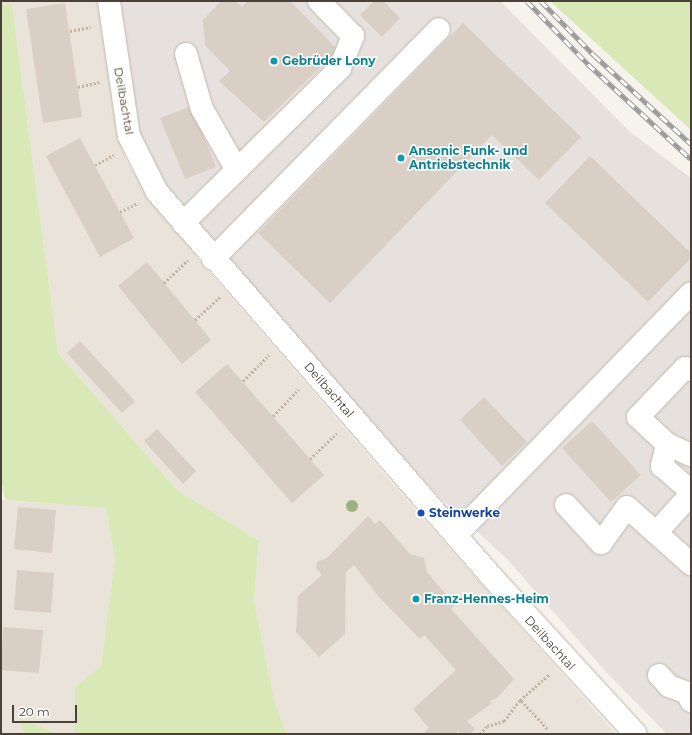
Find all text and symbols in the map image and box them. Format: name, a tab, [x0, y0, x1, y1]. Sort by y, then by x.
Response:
place label: Gebrüder Lony	[282, 54, 375, 68]
marker: Gebrüder Lony	[269, 56, 279, 66]
street label: Deilbachtal	[111, 66, 137, 136]
place label: Ansonic Funk- und Antriebstechnik	[409, 144, 528, 172]
marker: Ansonic Funk- und Antriebstechnik	[396, 153, 406, 163]
street label: Deilbachtal	[301, 359, 357, 421]
place label: Steinwerke	[429, 506, 500, 520]
marker: Steinwerke	[416, 508, 426, 518]
place label: Franz-Hennes-Heim	[424, 592, 549, 606]
marker: Franz-Hennes-Heim	[411, 594, 421, 604]
street label: Deilbachtal	[522, 613, 578, 673]
scale bar	[14, 697, 79, 723]
text: 20 m	[19, 704, 50, 719]

